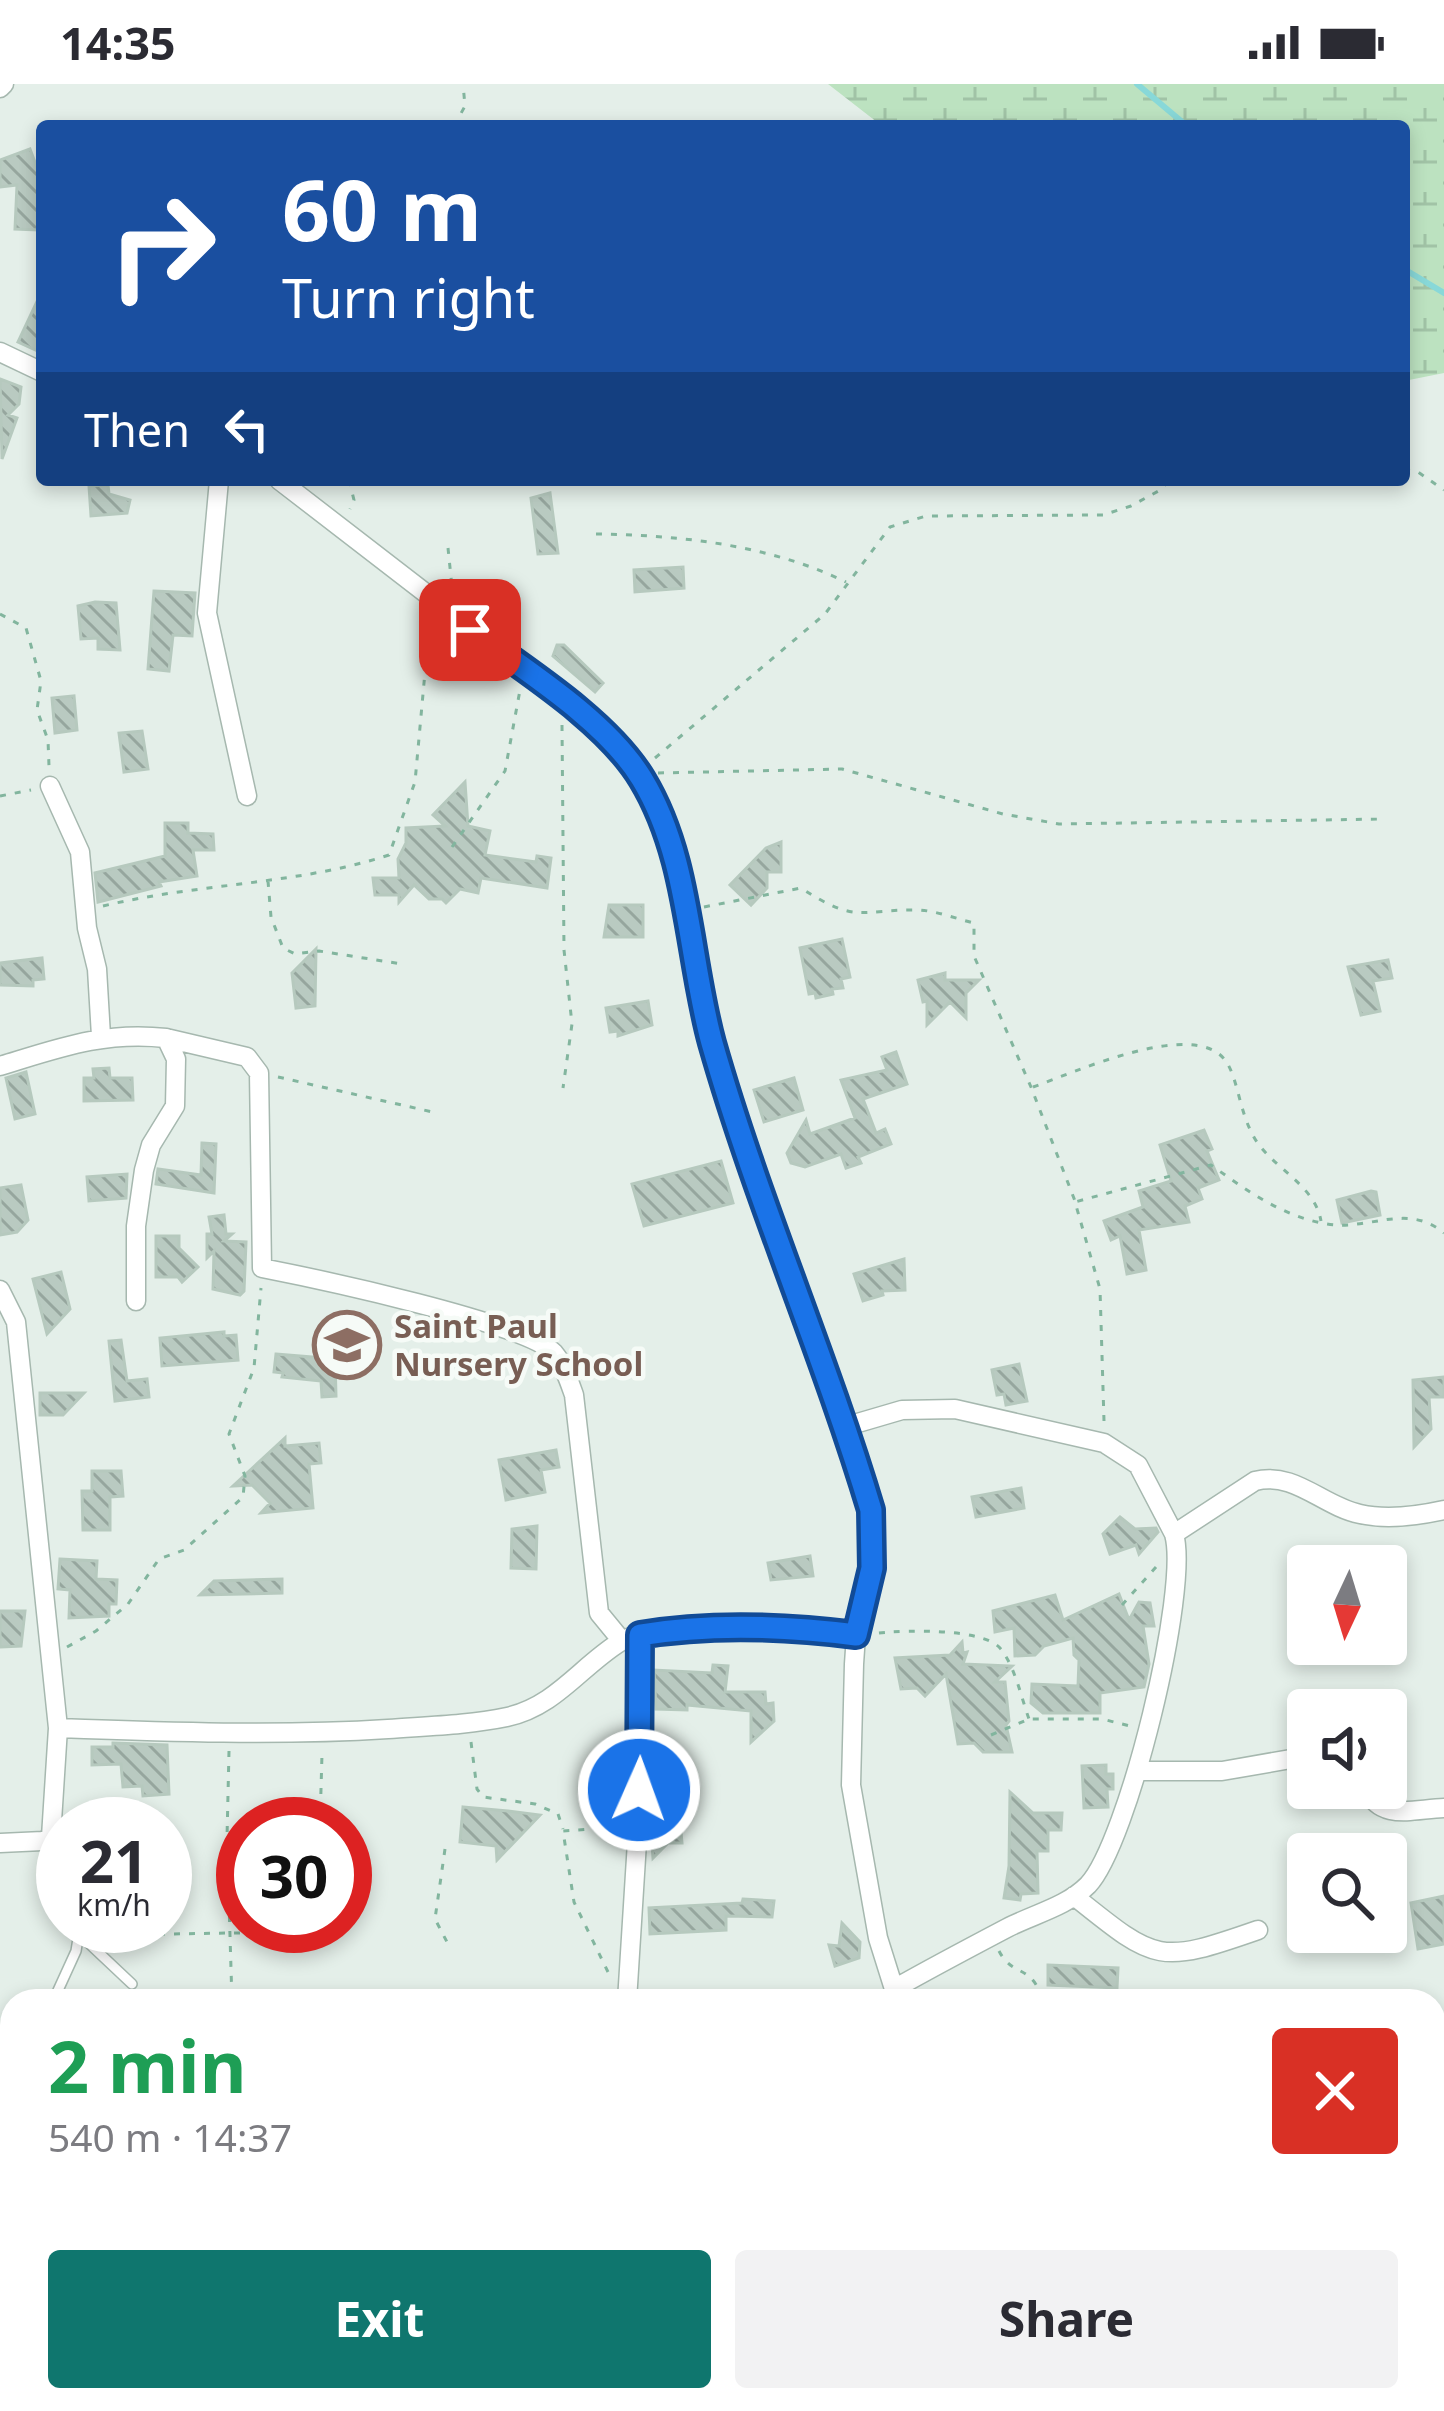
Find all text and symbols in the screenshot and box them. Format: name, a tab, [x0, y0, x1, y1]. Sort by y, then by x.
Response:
text: 14:35	[60, 12, 176, 73]
text: 60 m	[282, 151, 482, 266]
icon: right	[84, 168, 240, 324]
text: Turn right	[282, 260, 535, 334]
icon: left	[214, 396, 280, 462]
text: Then	[84, 399, 190, 460]
pin	[419, 579, 521, 681]
icon: arrive	[437, 597, 503, 663]
place label: Saint Paul Nursery School	[394, 1303, 643, 1386]
school or university icon: Saint Paul Nursery School	[312, 1310, 382, 1380]
north arrow	[1287, 1545, 1407, 1665]
map controls	[1287, 1545, 1407, 1953]
button: sound	[1287, 1689, 1407, 1809]
position arrow	[576, 1727, 702, 1853]
speed limit sign: 30	[216, 1797, 372, 1953]
text: 21	[80, 1819, 148, 1901]
button: search	[1287, 1833, 1407, 1953]
text: km/h	[77, 1884, 151, 1925]
text: 2 min	[48, 2016, 246, 2114]
button: close	[1272, 2028, 1398, 2154]
text: 540 m · 14:37	[48, 2110, 292, 2163]
button: Exit	[48, 2250, 711, 2388]
button: Share	[735, 2250, 1398, 2388]

